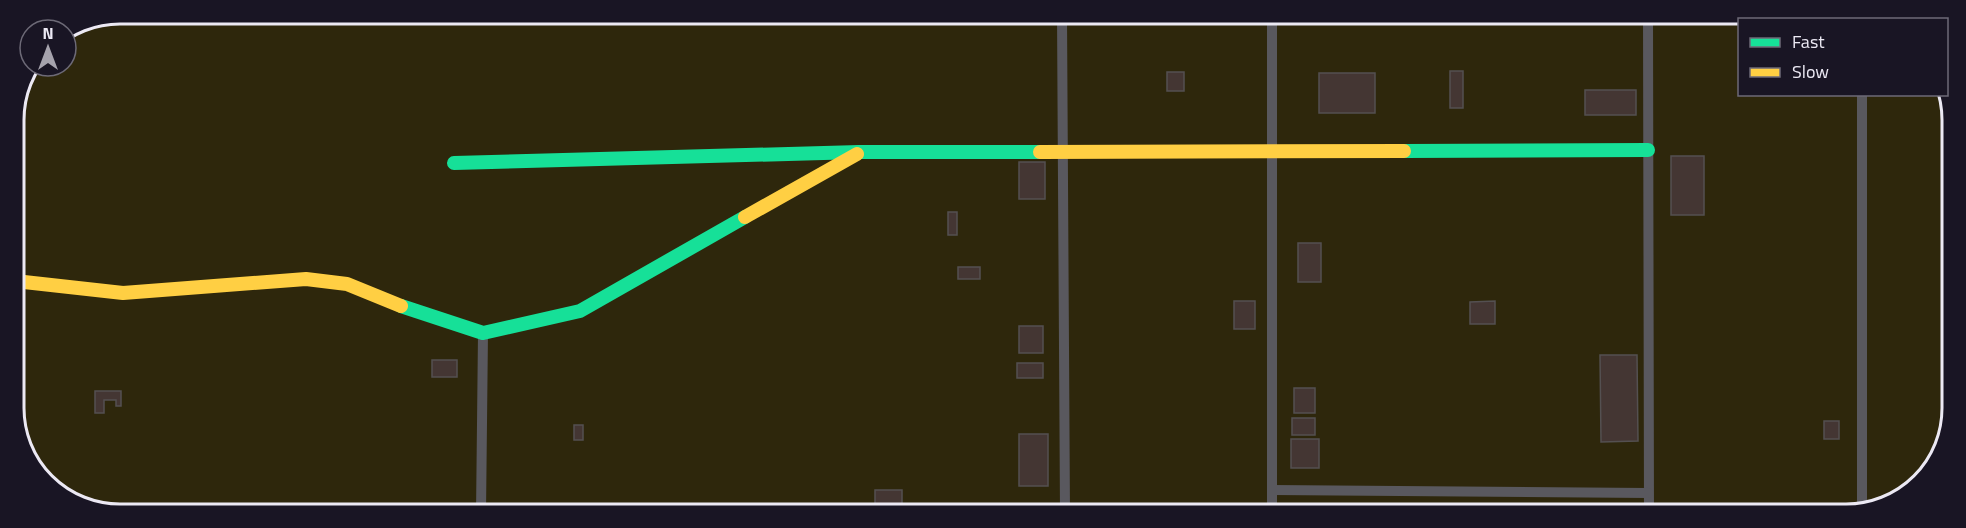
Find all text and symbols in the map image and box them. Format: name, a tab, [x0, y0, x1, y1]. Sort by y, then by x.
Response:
north arrow	[18, 18, 78, 78]
legend	[1738, 18, 1948, 96]
text: N	[42, 21, 54, 45]
text: Fast	[1792, 28, 1825, 55]
text: Slow	[1792, 58, 1829, 85]

